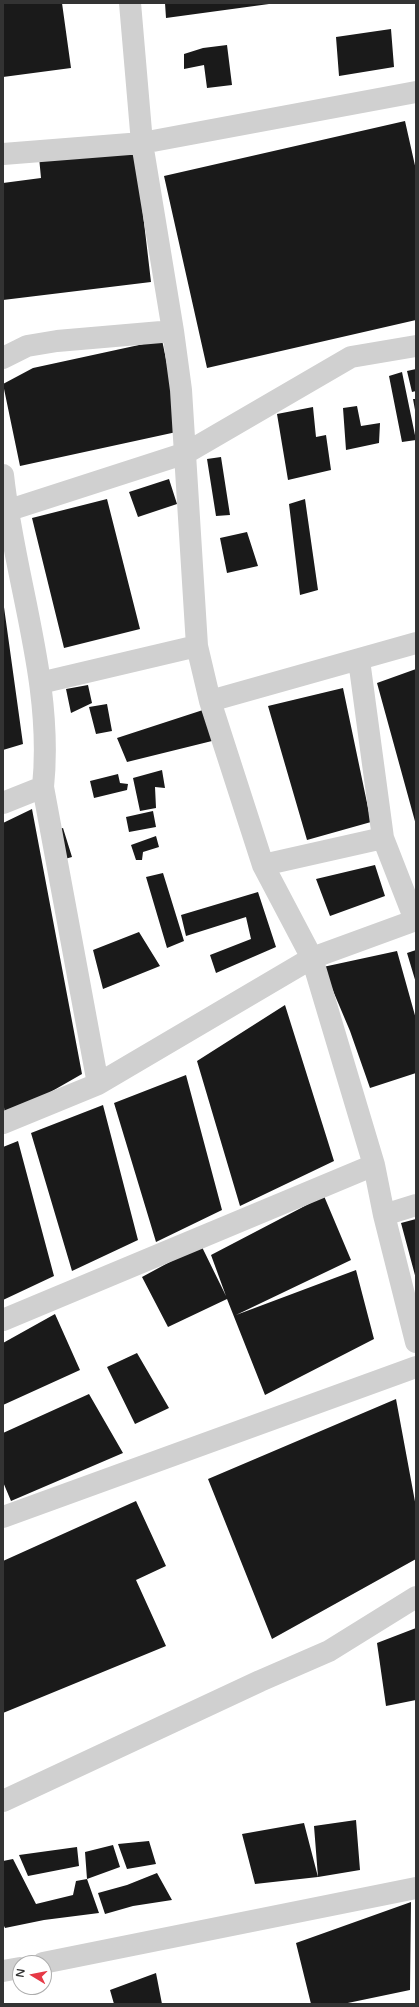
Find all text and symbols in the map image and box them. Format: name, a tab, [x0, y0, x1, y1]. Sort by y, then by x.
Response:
north arrow	[12, 1955, 52, 1995]
text: N	[14, 1968, 28, 1978]

